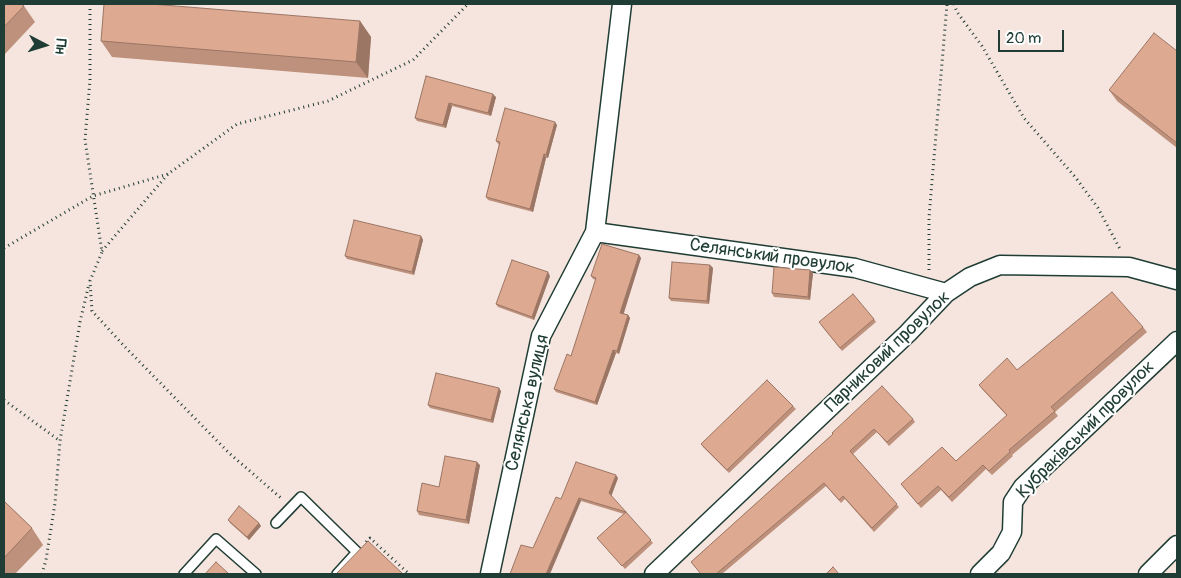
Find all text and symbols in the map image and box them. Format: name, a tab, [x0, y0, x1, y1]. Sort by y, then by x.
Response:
north arrow	[20, 20, 70, 70]
scale bar	[1001, 20, 1067, 52]
text: 20 m	[1006, 29, 1041, 48]
text: Пн	[51, 38, 70, 55]
street label: Селянський провулок	[688, 235, 856, 279]
street label: Парниковий провулок	[821, 287, 955, 417]
street label: Селянська вулиця	[502, 333, 554, 473]
street label: Кубраківський провулок	[1013, 357, 1159, 503]

